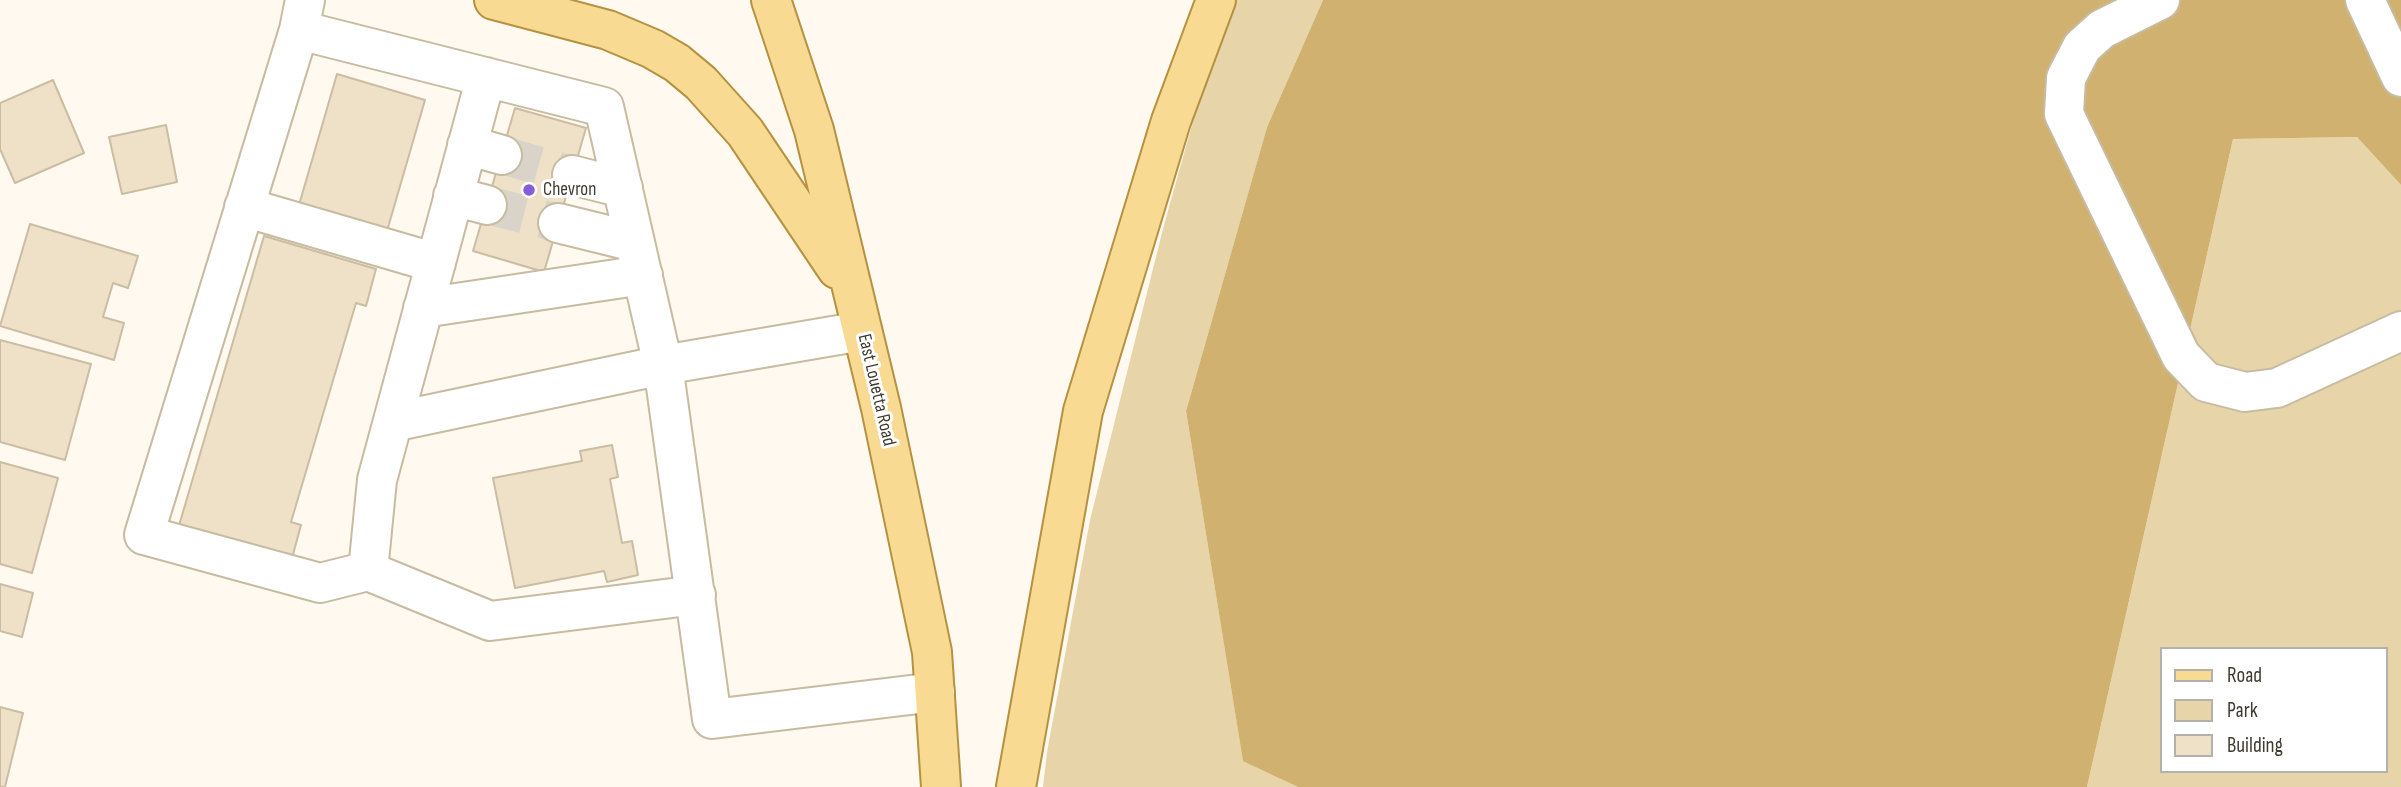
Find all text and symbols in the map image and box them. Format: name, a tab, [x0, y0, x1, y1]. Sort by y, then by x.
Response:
place label: Chevron	[543, 179, 596, 201]
marker: Chevron	[521, 182, 537, 198]
street label: East Louetta Road	[852, 332, 900, 448]
legend	[2160, 647, 2387, 773]
text: Road	[2227, 663, 2262, 688]
text: Park	[2227, 698, 2258, 723]
text: Building	[2227, 733, 2283, 758]

